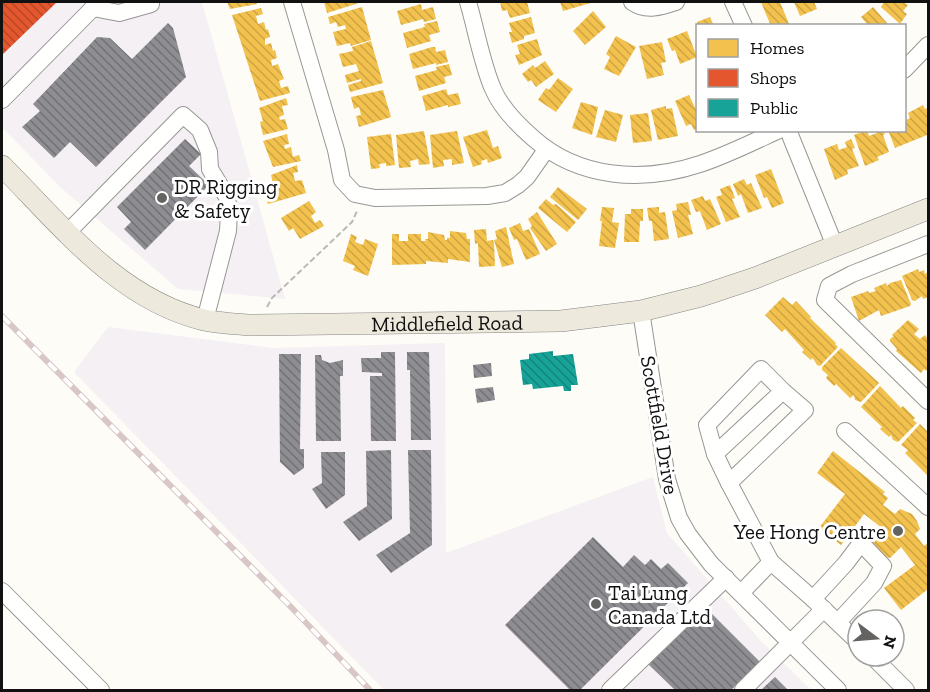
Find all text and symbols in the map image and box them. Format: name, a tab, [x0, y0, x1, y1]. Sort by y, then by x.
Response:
legend	[696, 24, 906, 132]
text: Homes	[750, 37, 804, 59]
text: Shops	[750, 67, 797, 89]
text: Public	[750, 97, 798, 119]
place label: DR Rigging & Safety	[174, 174, 278, 223]
marker: DR Rigging & Safety	[155, 191, 169, 205]
street label: Middlefield Road	[371, 309, 524, 336]
street label: Scottfield Drive	[636, 354, 685, 496]
place label: Yee Hong Centre	[733, 519, 886, 544]
marker: Yee Hong Centre	[891, 524, 905, 538]
place label: Tai Lung Canada Ltd	[608, 580, 711, 629]
marker: Tai Lung Canada Ltd	[589, 597, 603, 611]
north arrow	[846, 608, 906, 668]
text: N	[879, 634, 901, 650]

